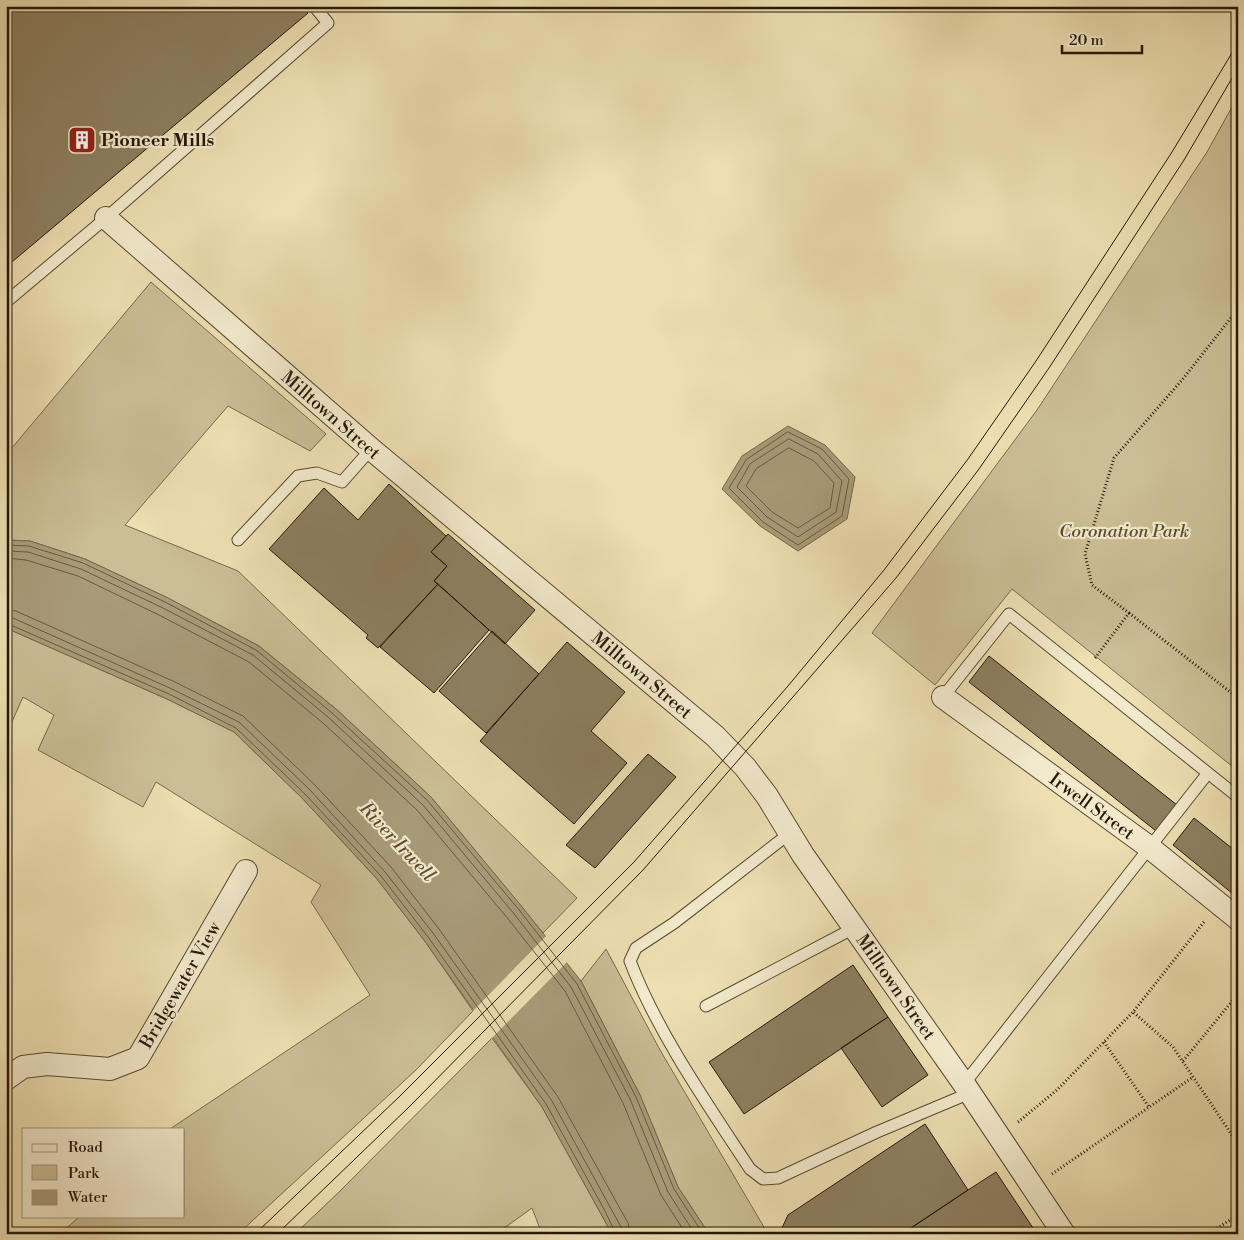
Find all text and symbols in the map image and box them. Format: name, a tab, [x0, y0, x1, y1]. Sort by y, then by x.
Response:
scale bar	[1062, 22, 1142, 54]
text: 20 m	[1069, 31, 1104, 50]
building icon: Pioneer Mills	[67, 125, 97, 155]
place label: Pioneer Mills	[101, 129, 215, 152]
street label: Milltown Street	[276, 366, 386, 465]
park label: Coronation Park	[1059, 520, 1189, 543]
street label: Milltown Street	[587, 627, 697, 724]
street label: Irwell Street	[1045, 768, 1139, 845]
water label: River Irwell	[354, 796, 440, 887]
street label: Bridgewater View	[134, 917, 226, 1054]
street label: Milltown Street	[851, 930, 941, 1045]
legend	[22, 1128, 185, 1218]
text: Road	[68, 1138, 103, 1157]
text: Park	[68, 1164, 100, 1183]
text: Water	[67, 1188, 108, 1207]

